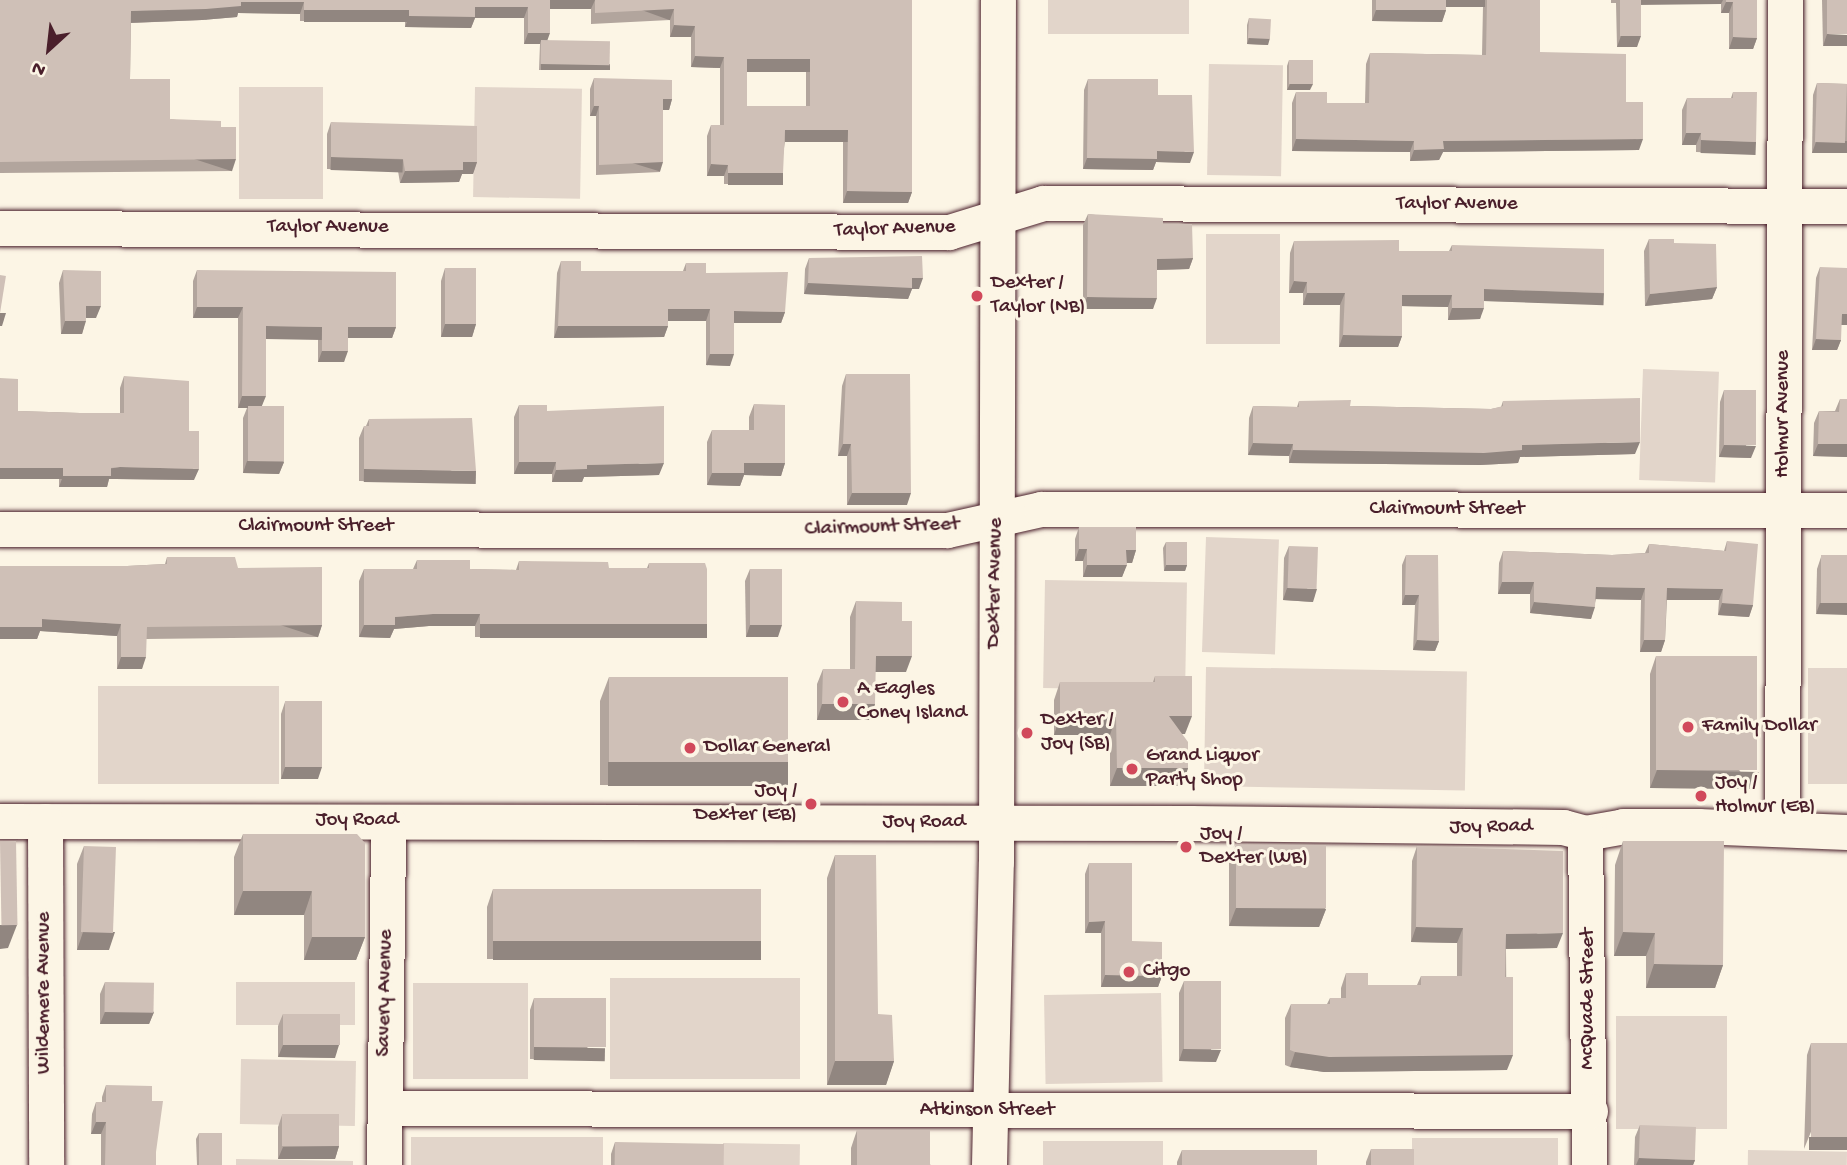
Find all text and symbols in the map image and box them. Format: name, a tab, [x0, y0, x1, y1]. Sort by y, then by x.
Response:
north arrow	[14, 14, 84, 84]
text: N	[28, 55, 50, 81]
street label: Taylor Avenue	[1396, 192, 1518, 218]
street label: Taylor Avenue	[267, 215, 389, 241]
street label: Taylor Avenue	[834, 215, 956, 245]
place label: Dexter / Taylor (NB)	[991, 271, 1085, 321]
marker: Dexter / Taylor (NB)	[969, 288, 985, 304]
street label: Holmur Avenue	[1771, 350, 1797, 478]
street label: Clairmount Street	[1370, 497, 1524, 523]
street label: Clairmount Street	[804, 513, 960, 543]
street label: Clairmount Street	[239, 514, 393, 540]
street label: Dexter Avenue	[982, 518, 1010, 648]
place label: A Eagles Coney Island	[857, 677, 967, 727]
marker: A Eagles Coney Island	[835, 694, 851, 710]
place label: Dexter / Joy (SB)	[1041, 708, 1113, 758]
place label: Family Dollar	[1702, 714, 1817, 740]
marker: Family Dollar	[1680, 719, 1696, 735]
marker: Dexter / Joy (SB)	[1019, 725, 1035, 741]
place label: Dollar General	[704, 735, 831, 761]
marker: Dollar General	[682, 740, 698, 756]
place label: Grand Liquor Party Shop	[1146, 744, 1259, 794]
marker: Grand Liquor Party Shop	[1124, 761, 1140, 777]
place label: Joy / Holmur (EB)	[1715, 771, 1815, 821]
place label: Joy / Dexter (EB)	[694, 779, 797, 829]
marker: Joy / Holmur (EB)	[1693, 788, 1709, 804]
marker: Joy / Dexter (EB)	[803, 796, 819, 812]
street label: Joy Road	[315, 808, 399, 834]
street label: Joy Road	[882, 810, 966, 836]
street label: Joy Road	[1449, 815, 1533, 841]
place label: Joy / Dexter (WB)	[1200, 822, 1308, 872]
marker: Joy / Dexter (WB)	[1178, 839, 1194, 855]
street label: Wildemere Avenue	[32, 912, 58, 1074]
street label: McQuade Street	[1576, 928, 1602, 1070]
street label: Savery Avenue	[372, 929, 400, 1057]
place label: Citgo	[1143, 959, 1190, 985]
marker: Citgo	[1121, 964, 1137, 980]
street label: Atkinson Street	[920, 1098, 1054, 1124]

